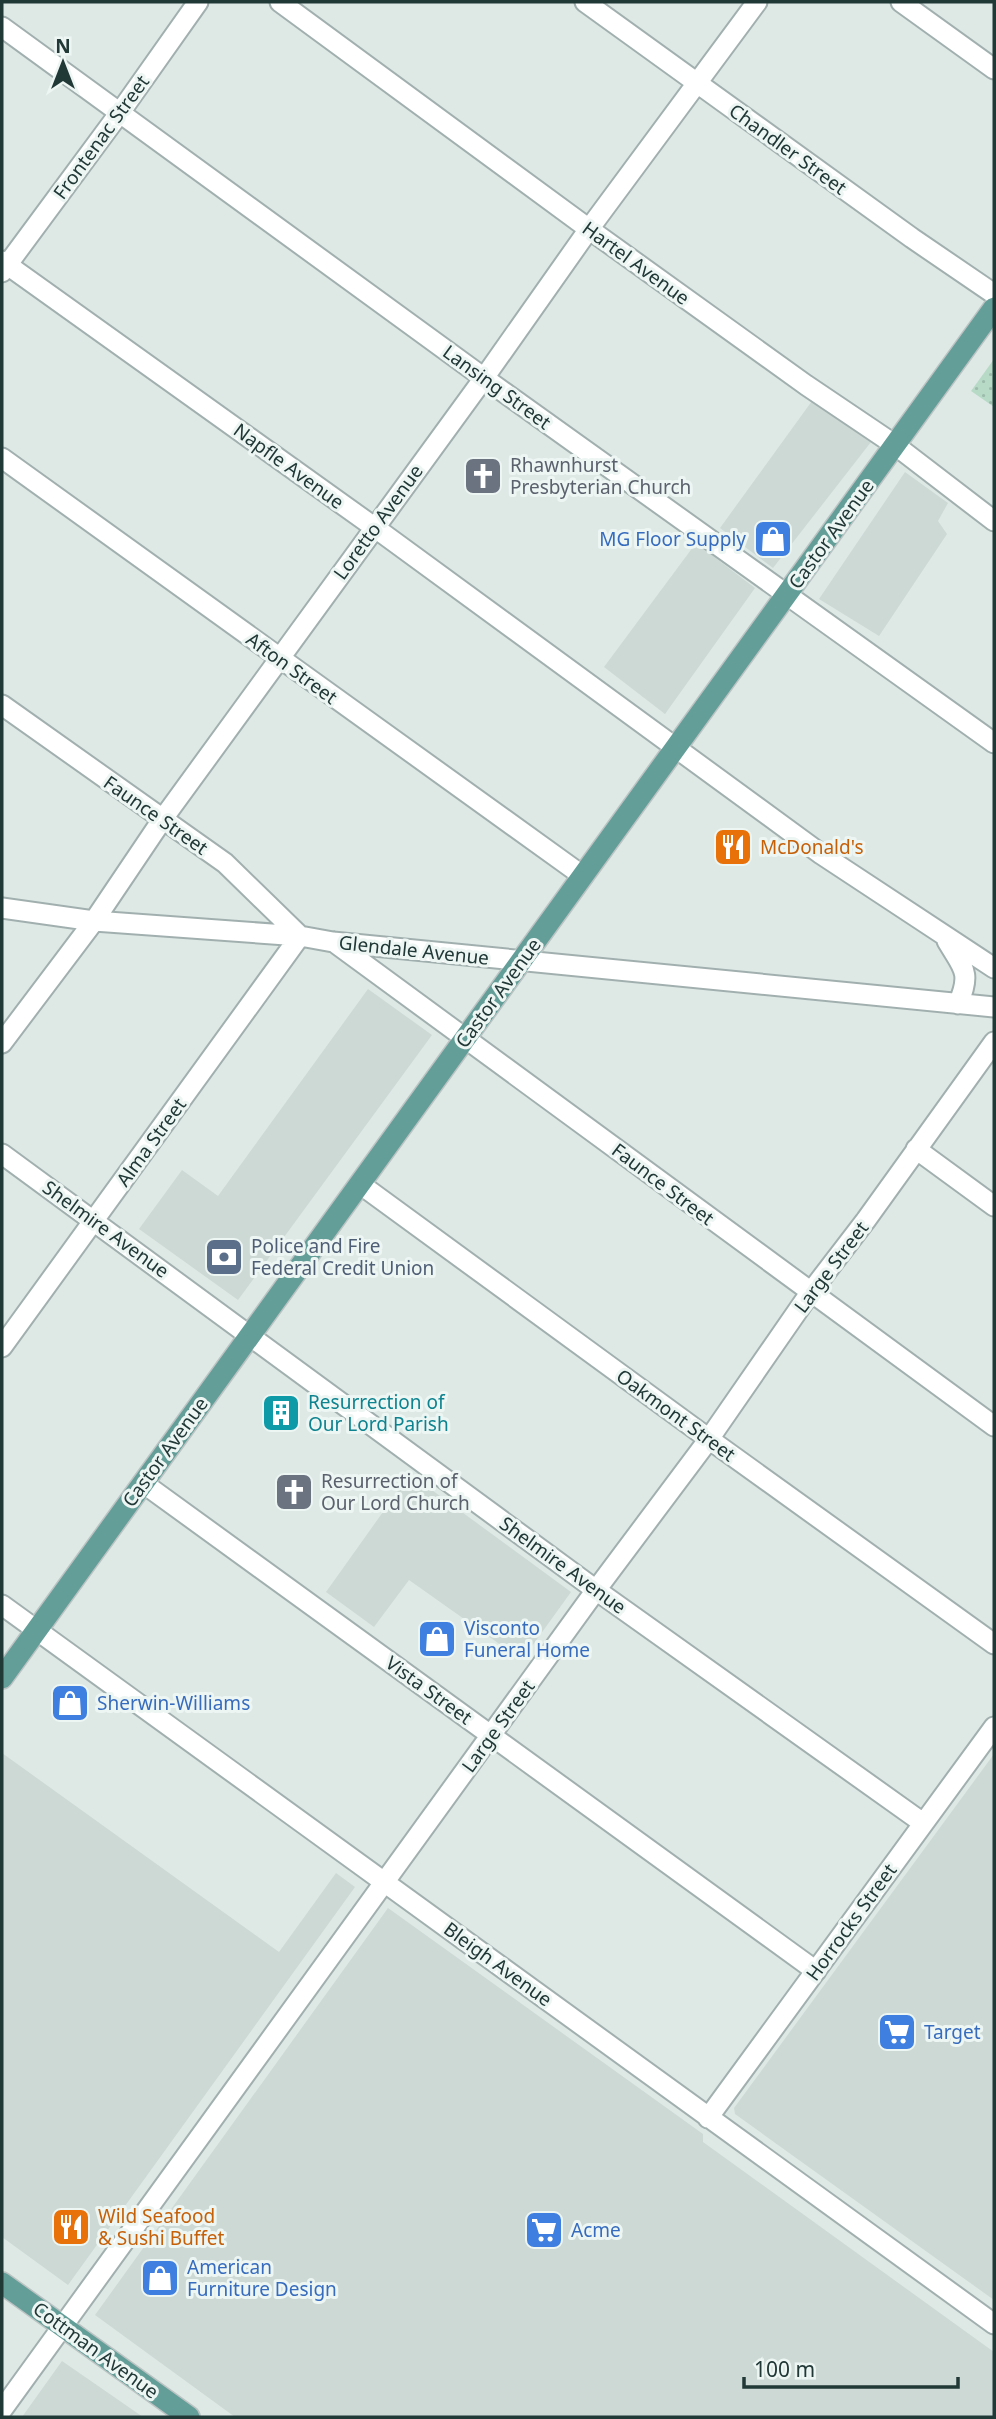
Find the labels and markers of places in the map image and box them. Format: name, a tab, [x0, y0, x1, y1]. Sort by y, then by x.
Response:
place label: Rhawnhurst Presbyterian Church	[510, 452, 691, 500]
church icon: Rhawnhurst Presbyterian Church	[462, 455, 504, 497]
shop icon: MG Floor Supply	[752, 518, 794, 560]
place label: MG Floor Supply	[599, 526, 746, 552]
restaurant icon: McDonald's	[712, 826, 754, 868]
place label: McDonald's	[760, 834, 864, 860]
place label: Police and Fire Federal Credit Union	[251, 1233, 434, 1281]
bank icon: Police and Fire Federal Credit Union	[203, 1236, 245, 1278]
place label: Resurrection of Our Lord Parish	[308, 1389, 449, 1437]
building icon: Resurrection of Our Lord Parish	[260, 1392, 302, 1434]
place label: Resurrection of Our Lord Church	[321, 1468, 470, 1516]
church icon: Resurrection of Our Lord Church	[273, 1471, 315, 1513]
place label: Visconto Funeral Home	[464, 1615, 590, 1663]
shop icon: Visconto Funeral Home	[416, 1618, 458, 1660]
shop icon: Sherwin-Williams	[49, 1682, 91, 1724]
place label: Sherwin-Williams	[97, 1690, 250, 1716]
supermarket icon: Target	[876, 2011, 918, 2053]
place label: Target	[924, 2019, 981, 2045]
place label: Wild Seafood & Sushi Buffet	[98, 2203, 225, 2251]
restaurant icon: Wild Seafood & Sushi Buffet	[50, 2206, 92, 2248]
supermarket icon: Acme	[523, 2209, 565, 2251]
place label: Acme	[571, 2217, 621, 2243]
place label: American Furniture Design	[187, 2254, 337, 2302]
shop icon: American Furniture Design	[139, 2257, 181, 2299]

